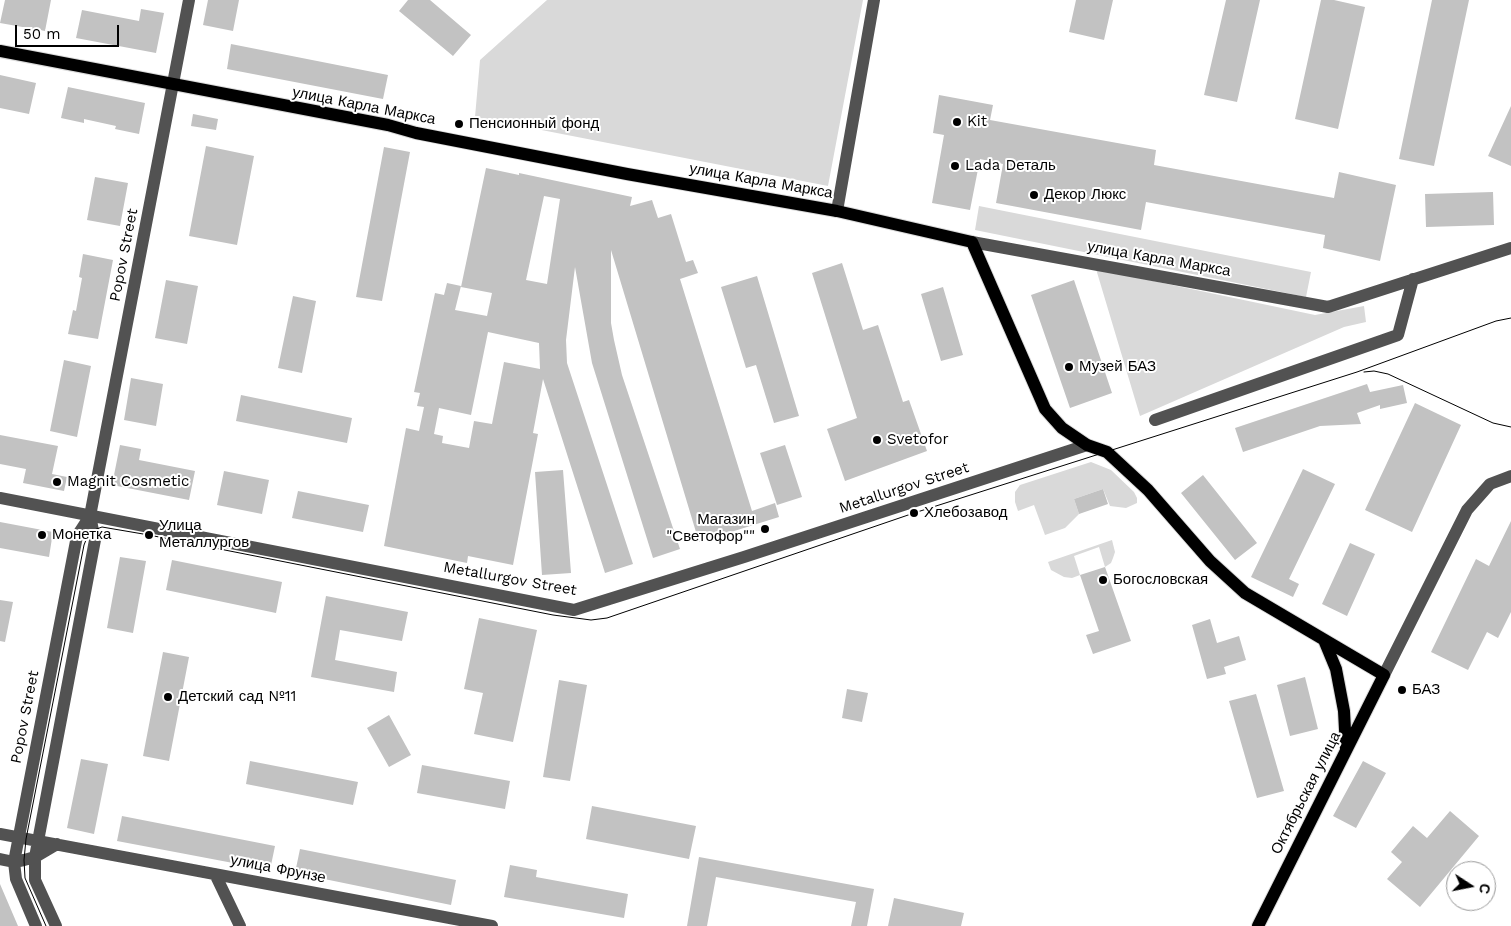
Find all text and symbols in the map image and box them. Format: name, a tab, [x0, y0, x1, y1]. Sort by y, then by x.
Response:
scale bar	[18, 15, 121, 47]
text: 50 m	[23, 25, 60, 43]
street label: улица Карла Маркса	[291, 83, 437, 129]
place label: Kit	[967, 113, 987, 131]
place label: Пенсионный фонд	[469, 115, 599, 133]
marker: Kit	[951, 116, 963, 128]
marker: Пенсионный фонд	[453, 118, 465, 130]
place label: Lada Dеталь	[965, 157, 1056, 175]
street label: улица Карла Маркса	[688, 160, 834, 202]
marker: Lada Dеталь	[949, 160, 961, 172]
place label: Декор Люкс	[1044, 186, 1126, 204]
marker: Декор Люкс	[1028, 189, 1040, 201]
street label: Popov Street	[106, 207, 142, 303]
street label: улица Карла Маркса	[1086, 238, 1232, 280]
place label: Музей БАЗ	[1079, 358, 1156, 376]
marker: Музей БАЗ	[1063, 361, 1075, 373]
place label: Svetofor	[887, 431, 949, 449]
marker: Svetofor	[871, 434, 883, 446]
street label: Metallurgov Street	[837, 459, 971, 517]
place label: Magnit Cosmetic	[67, 473, 189, 491]
marker: Magnit Cosmetic	[51, 476, 63, 488]
place label: Хлебозавод	[924, 504, 1007, 522]
marker: Хлебозавод	[908, 507, 920, 519]
place label: Магазин "Светофор""	[666, 511, 755, 546]
place label: Улица Металлургов	[159, 517, 249, 552]
marker: Магазин "Светофор""	[759, 523, 771, 535]
place label: Монетка	[52, 526, 111, 544]
marker: Монетка	[36, 529, 48, 541]
marker: Улица Металлургов	[143, 529, 155, 541]
street label: Metallurgov Street	[442, 558, 578, 600]
place label: Богословская	[1113, 571, 1208, 589]
marker: Богословская	[1097, 574, 1109, 586]
street label: Popov Street	[7, 669, 43, 765]
place label: БАЗ	[1412, 681, 1440, 699]
marker: БАЗ	[1396, 684, 1408, 696]
place label: Детский сад №11	[178, 688, 296, 706]
marker: Детский сад №11	[162, 691, 174, 703]
street label: Октябрьская улица	[1267, 729, 1345, 857]
street label: улица Фрунзе	[229, 851, 327, 887]
north arrow	[1446, 861, 1496, 911]
text: С	[1476, 882, 1494, 895]

